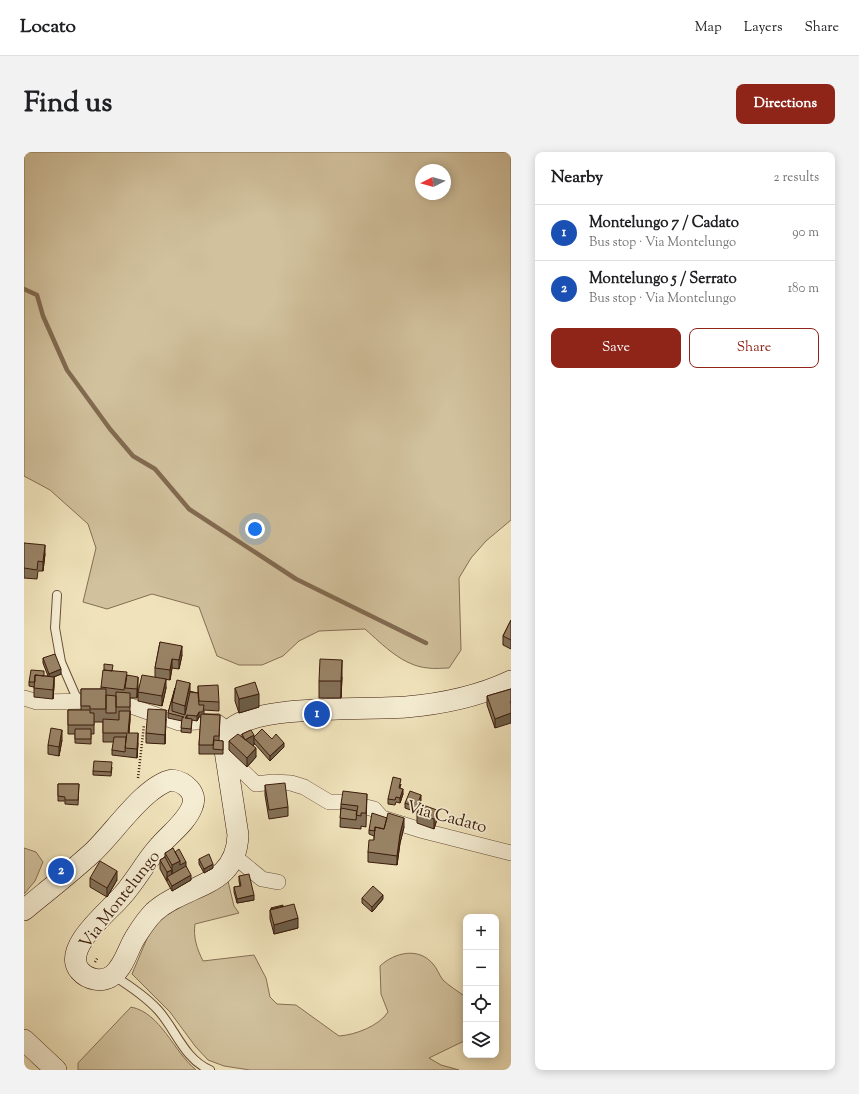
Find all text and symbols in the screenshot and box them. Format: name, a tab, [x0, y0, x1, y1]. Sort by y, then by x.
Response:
text: Locato	[20, 14, 76, 41]
text: Map	[695, 18, 722, 38]
text: Layers	[744, 18, 782, 38]
text: Share	[804, 18, 839, 38]
text: Find us	[24, 84, 112, 124]
button: Directions	[736, 84, 835, 124]
north arrow	[415, 164, 451, 200]
text: Nearby	[551, 166, 603, 190]
text: 2 results	[774, 169, 819, 187]
text: Montelungo 7 / Cadato	[589, 213, 739, 234]
text: 1	[562, 224, 566, 242]
text: 90 m	[792, 224, 819, 242]
text: Bus stop · Via Montelungo	[589, 234, 736, 252]
text: Montelungo 5 / Serrato	[589, 269, 737, 290]
text: 2	[561, 280, 567, 298]
text: 180 m	[788, 280, 819, 298]
text: Bus stop · Via Montelungo	[589, 290, 736, 308]
button: Save	[551, 328, 681, 368]
button: Share	[689, 328, 819, 368]
your location	[245, 519, 265, 539]
pin: 1	[304, 699, 330, 729]
street label: Via Cadato	[404, 796, 489, 840]
street label: Via Montelungo	[75, 846, 167, 954]
pin: 2	[48, 856, 74, 886]
map controls	[463, 914, 499, 1058]
button: +	[463, 914, 499, 950]
button: −	[463, 950, 499, 986]
button: locate	[463, 986, 499, 1022]
button: layers	[463, 1022, 499, 1058]

